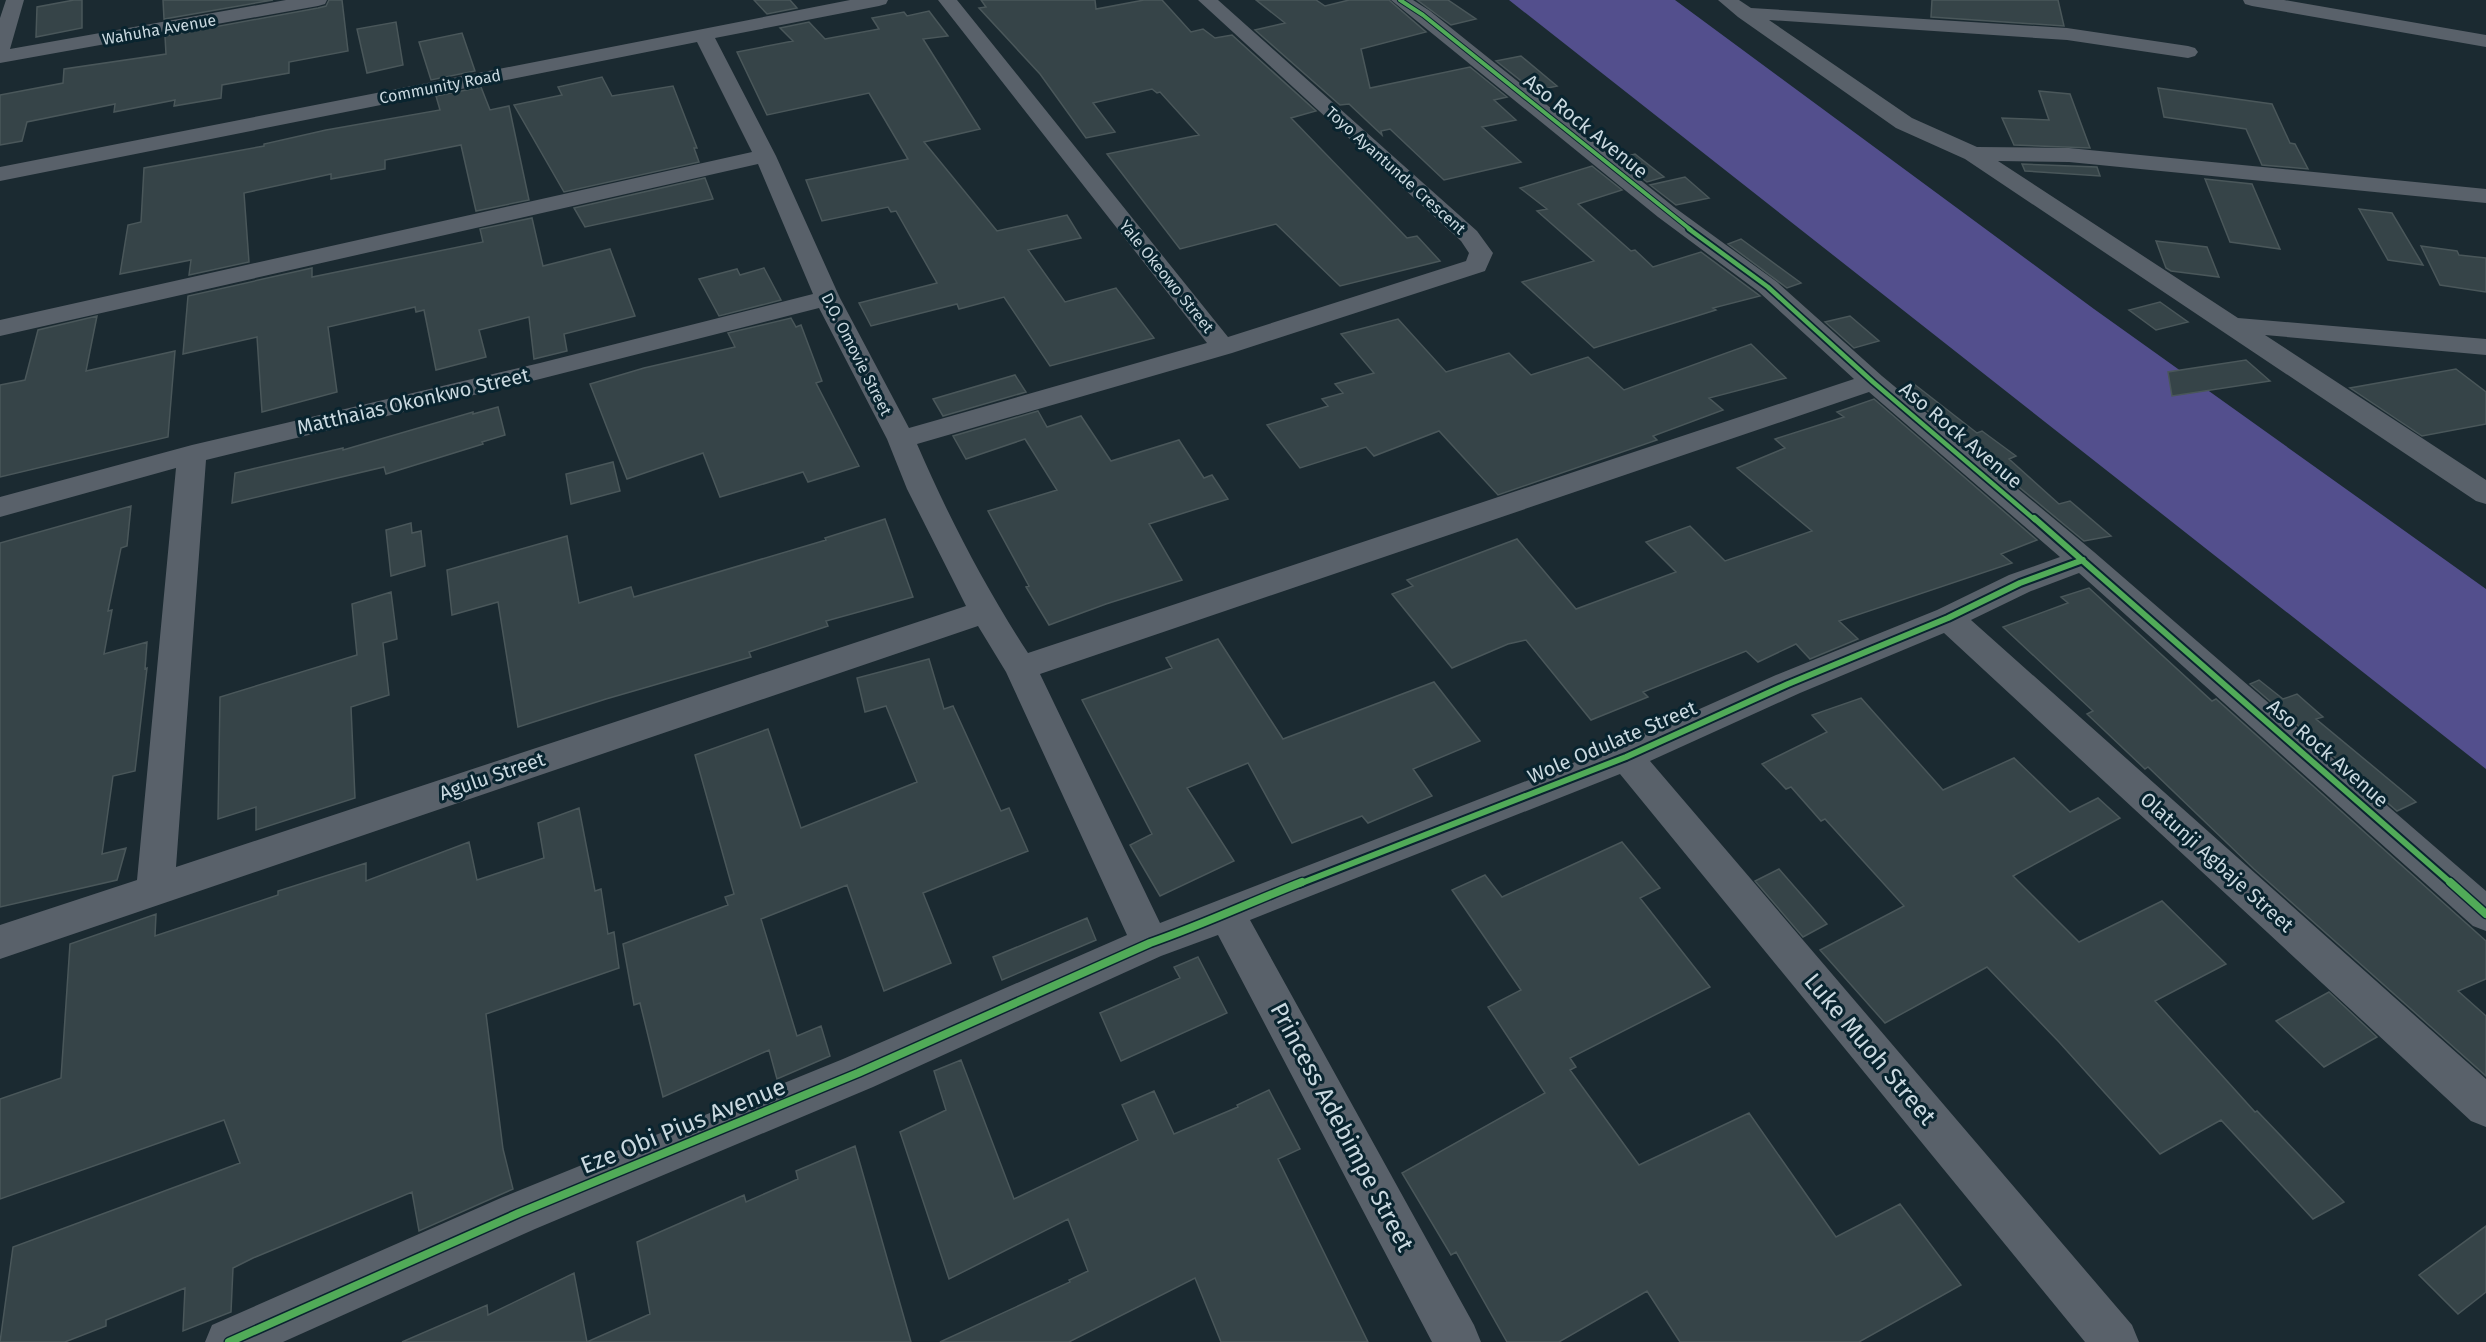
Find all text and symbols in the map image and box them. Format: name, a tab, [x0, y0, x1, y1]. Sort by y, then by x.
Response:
street label: Wahuha Avenue	[101, 10, 218, 49]
street label: Community Road	[378, 65, 502, 108]
street label: Aso Rock Avenue	[1519, 69, 1653, 183]
street label: Toyo Ayantunde Crescent	[1322, 103, 1470, 238]
street label: Yale Okeowo Street	[1115, 216, 1218, 337]
street label: D.O. Omovie Street	[817, 290, 896, 419]
street label: Matthaias Okonkwo Street	[295, 362, 532, 439]
street label: Aso Rock Avenue	[1895, 377, 2027, 493]
street label: Aso Rock Avenue	[2262, 694, 2394, 812]
street label: Wole Odulate Street	[1524, 695, 1701, 788]
street label: Agulu Street	[436, 746, 549, 805]
street label: Olatunji Agbaje Street	[2135, 787, 2299, 938]
street label: Luke Muoh Street	[1798, 968, 1942, 1131]
street label: Princess Adebimpe Street	[1264, 998, 1420, 1256]
street label: Eze Obi Pius Avenue	[576, 1072, 790, 1180]

